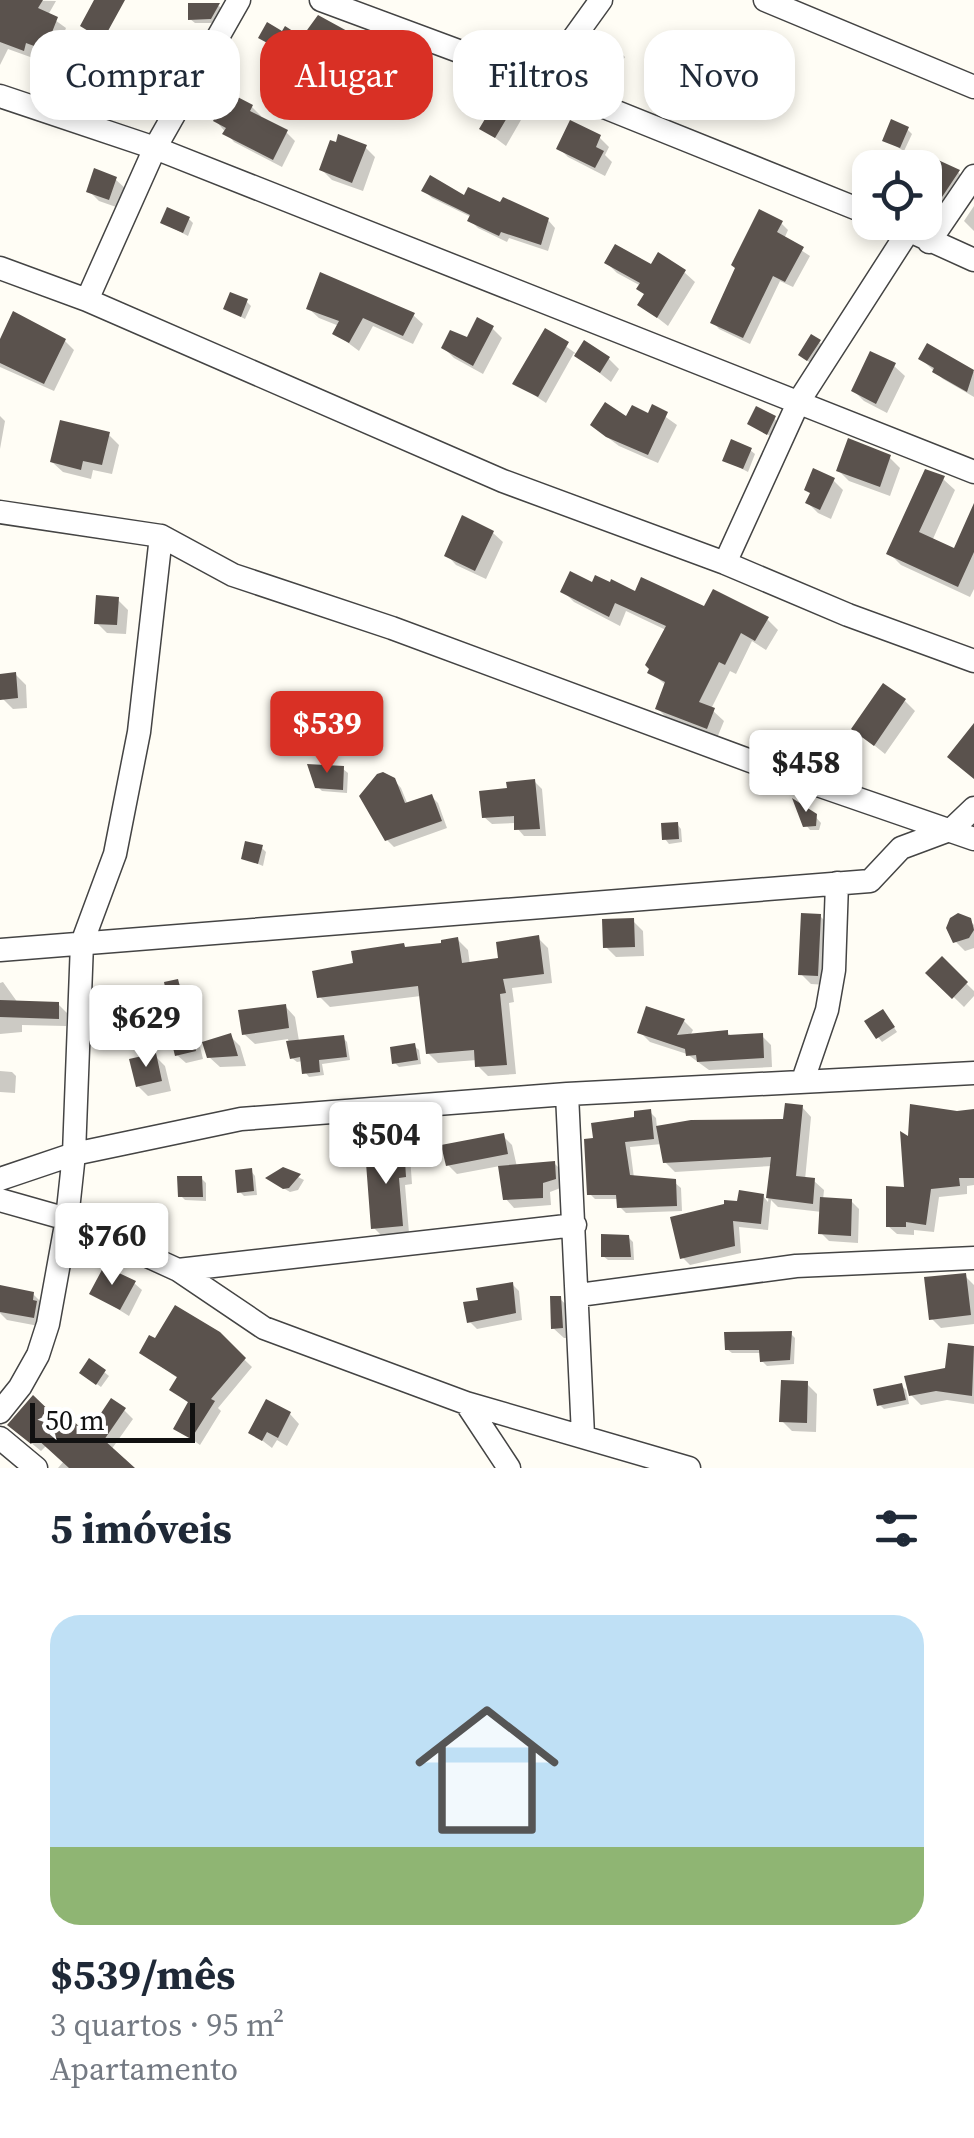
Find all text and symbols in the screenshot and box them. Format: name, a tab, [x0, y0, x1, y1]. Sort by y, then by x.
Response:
chip: Comprar	[30, 30, 240, 120]
chip: Alugar	[260, 30, 433, 120]
chip: Filtros	[453, 30, 624, 120]
chip: Novo	[644, 30, 795, 120]
map controls	[852, 150, 942, 240]
button: locate	[852, 150, 942, 240]
pin: $539	[268, 691, 386, 776]
text: $539	[292, 701, 362, 745]
pin: $458	[747, 730, 865, 815]
text: $458	[771, 740, 841, 784]
pin: $629	[87, 985, 205, 1070]
text: $629	[111, 995, 181, 1039]
pin: $504	[327, 1102, 445, 1187]
text: $504	[351, 1112, 421, 1156]
pin: $760	[53, 1203, 171, 1288]
text: $760	[77, 1213, 147, 1257]
scale bar	[30, 1398, 195, 1442]
text: 50 m	[45, 1401, 105, 1439]
text: 5 imóveis	[50, 1499, 232, 1557]
icon: filters	[869, 1501, 924, 1556]
icon: home	[397, 1680, 577, 1860]
text: $539/mês	[50, 1945, 235, 2003]
text: 3 quartos · 95 m²	[50, 2003, 284, 2047]
text: Apartamento	[50, 2047, 238, 2091]

